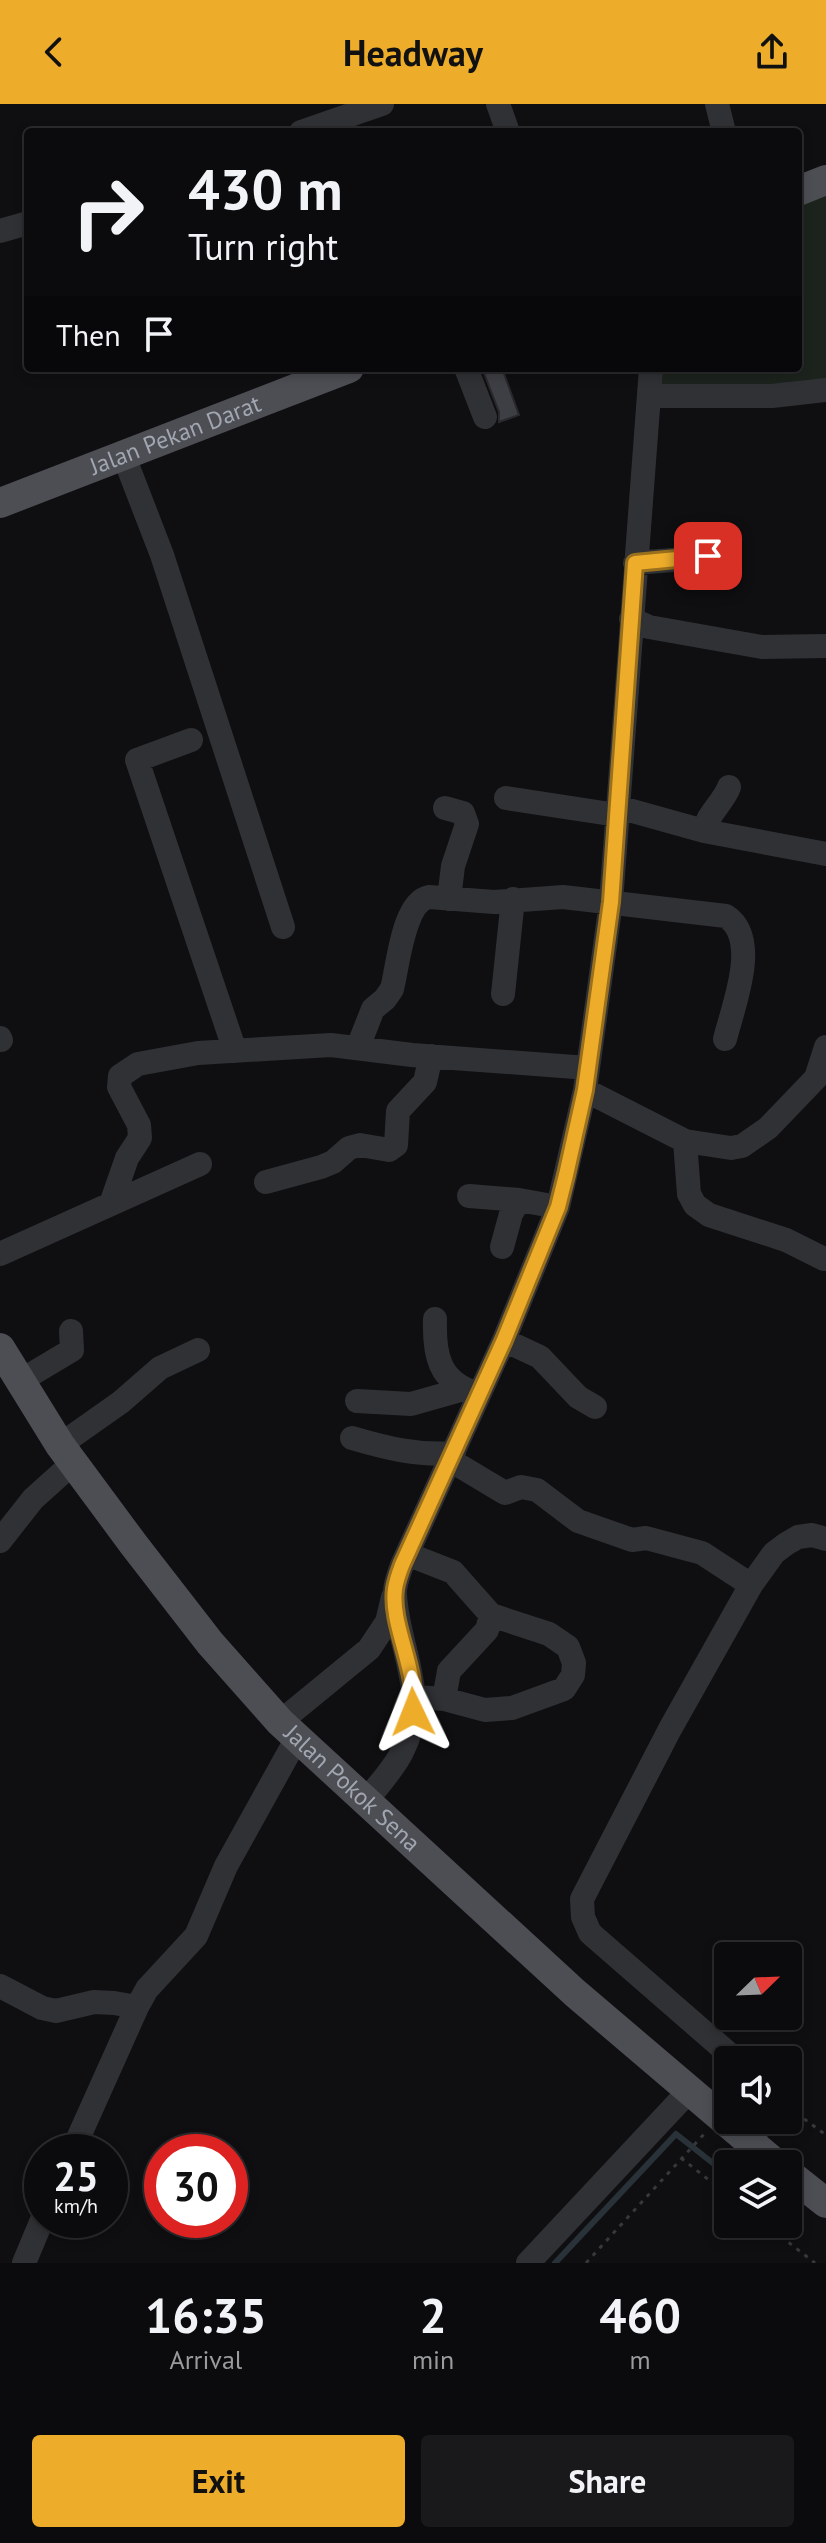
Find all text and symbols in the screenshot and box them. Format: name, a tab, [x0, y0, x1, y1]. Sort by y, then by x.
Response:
text: Headway	[343, 29, 483, 76]
icon: back	[32, 30, 76, 74]
icon: share	[750, 30, 794, 74]
text: 430 m	[188, 153, 343, 225]
icon: right	[56, 160, 160, 264]
text: Turn right	[188, 223, 338, 270]
icon: arrive	[137, 312, 181, 356]
text: Then	[56, 315, 121, 354]
street label: Jalan Pekan Darat	[84, 388, 265, 482]
pin	[674, 522, 742, 590]
icon: arrive	[686, 534, 730, 578]
position arrow	[371, 1670, 455, 1754]
street label: Jalan Pokok Sena	[277, 1717, 427, 1858]
north arrow	[714, 1942, 802, 2030]
map controls	[714, 1942, 802, 2238]
button: sound	[714, 2046, 802, 2134]
speed limit sign: 30	[144, 2134, 248, 2238]
text: 25	[53, 2150, 99, 2202]
button: layers	[714, 2150, 802, 2238]
text: km/h	[54, 2193, 98, 2219]
text: 16:35	[145, 2284, 267, 2346]
text: 2	[419, 2284, 447, 2346]
text: 460	[599, 2284, 681, 2346]
text: Arrival	[170, 2343, 242, 2376]
text: min	[412, 2343, 454, 2376]
text: m	[630, 2343, 651, 2376]
button: Exit	[32, 2435, 405, 2527]
button: Share	[421, 2435, 794, 2527]

